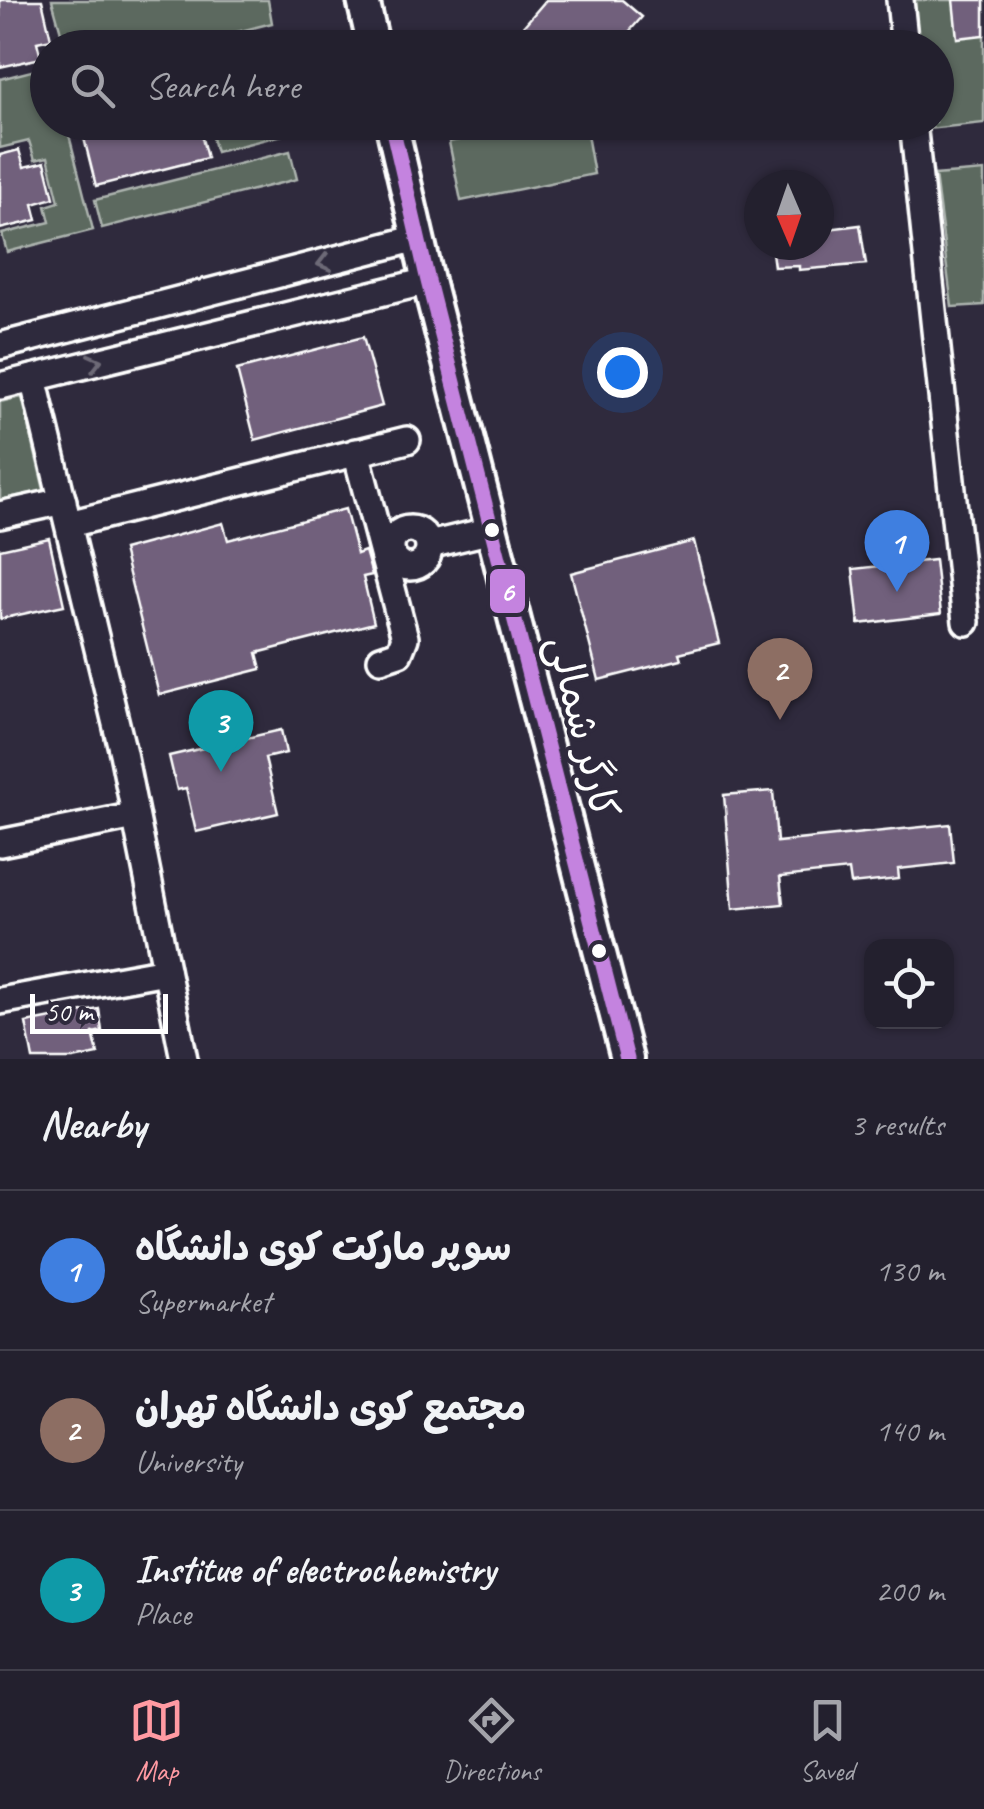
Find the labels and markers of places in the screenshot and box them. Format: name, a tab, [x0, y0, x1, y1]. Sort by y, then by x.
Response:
pin: 1	[864, 510, 930, 592]
unlabelled marker	[482, 520, 502, 540]
pin: 2	[748, 638, 812, 720]
pin: 3	[188, 690, 254, 772]
unlabelled marker	[589, 941, 609, 961]

